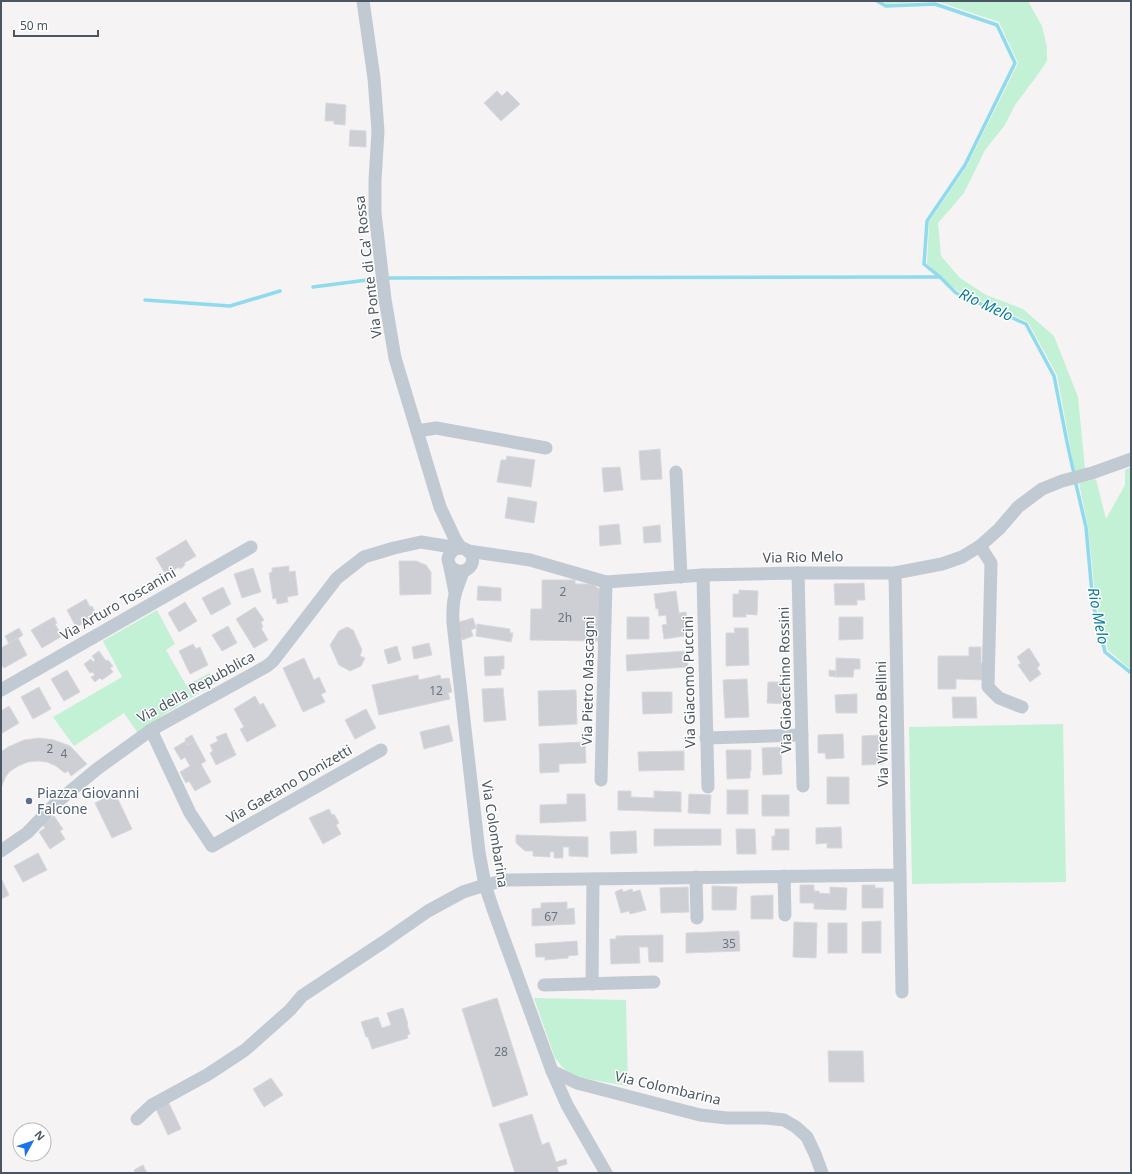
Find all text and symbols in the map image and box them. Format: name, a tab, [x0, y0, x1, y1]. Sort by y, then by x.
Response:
scale bar	[14, 12, 98, 38]
text: 50 m	[20, 17, 48, 34]
street label: Via Ponte di Ca' Rossa	[349, 195, 386, 339]
water label: Rio Melo	[956, 283, 1017, 325]
street label: Via Rio Melo	[763, 546, 843, 567]
street label: Via Arturo Toscanini	[56, 563, 179, 644]
house number: 2	[560, 583, 567, 600]
water label: Rio Melo	[1084, 586, 1114, 646]
street label: Via Gioacchino Rossini	[774, 607, 795, 753]
house number: 2h	[558, 609, 572, 626]
street label: Via Pietro Mascagni	[577, 616, 598, 746]
street label: Via Giacomo Puccini	[678, 616, 699, 748]
street label: Via della Repubblica	[134, 646, 258, 727]
street label: Via Vincenzo Bellini	[871, 661, 892, 787]
house number: 12	[429, 682, 443, 699]
house number: 2	[47, 740, 54, 757]
street label: Via Gaetano Donizetti	[222, 740, 355, 827]
house number: 4	[61, 745, 68, 762]
street label: Via Colombarina	[478, 779, 513, 889]
place label: Piazza Giovanni Falcone	[37, 783, 139, 818]
marker: Piazza Giovanni Falcone	[24, 796, 34, 806]
house number: 67	[544, 908, 558, 925]
house number: 35	[722, 935, 736, 952]
house number: 28	[494, 1043, 508, 1060]
street label: Via Colombarina	[613, 1066, 723, 1109]
north arrow	[12, 1122, 52, 1162]
text: N	[31, 1127, 49, 1144]

